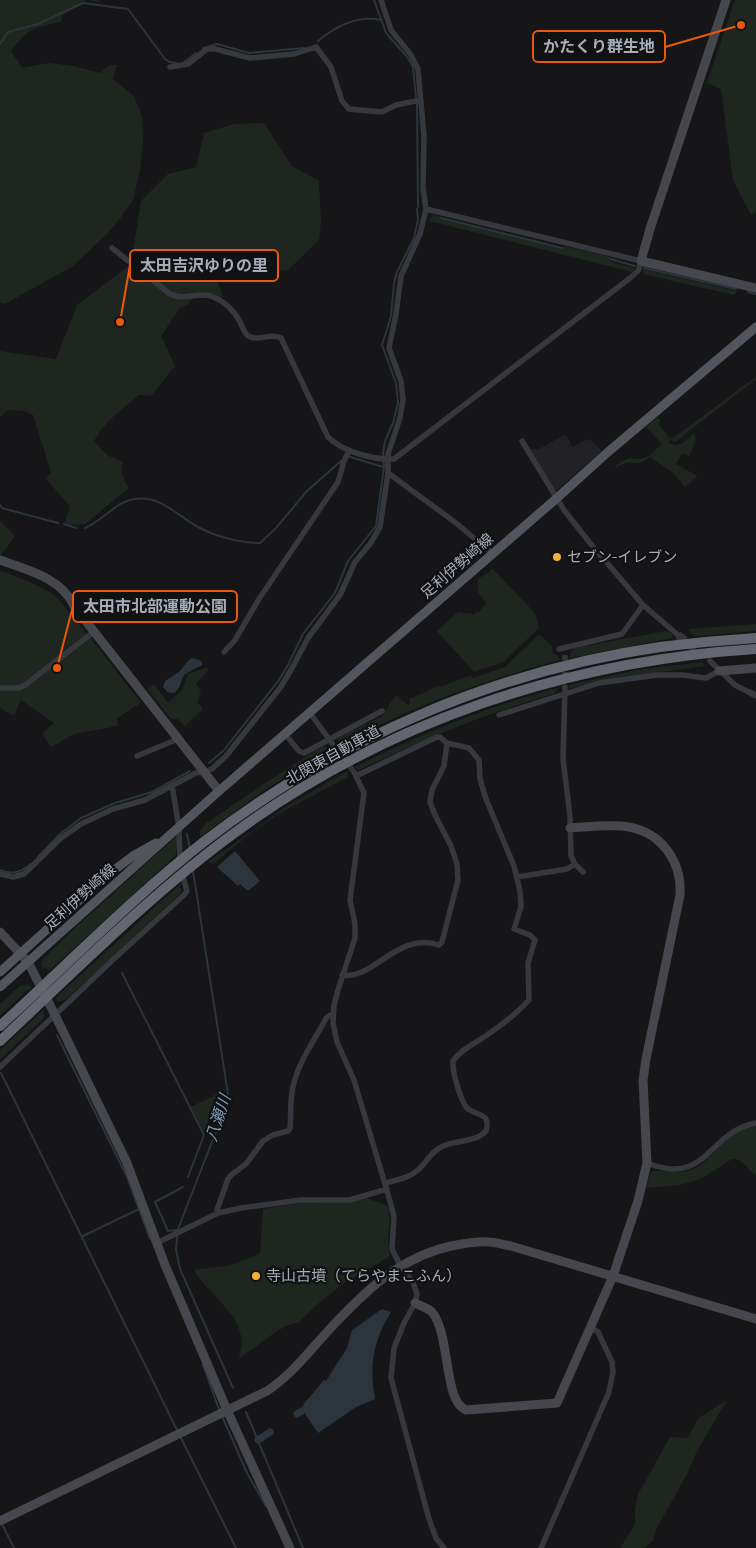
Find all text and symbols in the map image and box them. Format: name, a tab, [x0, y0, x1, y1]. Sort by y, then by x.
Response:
callout: かたくり群生地	[533, 31, 665, 62]
text: かたくり群生地	[543, 37, 655, 56]
callout: 太田吉沢ゆりの里	[130, 250, 278, 281]
text: 太田吉沢ゆりの里	[140, 256, 268, 275]
street label: 足利伊勢崎線	[417, 530, 497, 602]
place label: セブン-イレブン	[567, 548, 677, 566]
marker: セブン-イレブン	[551, 551, 563, 563]
callout: 太田市北部運動公園	[73, 591, 237, 622]
text: 太田市北部運動公園	[83, 597, 227, 616]
street label: 北関東自動車道	[283, 722, 383, 788]
street label: 足利伊勢崎線	[41, 860, 119, 934]
water label: 八瀬川	[202, 1090, 235, 1144]
place label: 寺山古墳（てらやまこふん）	[266, 1267, 461, 1285]
marker: 寺山古墳（てらやまこふん）	[250, 1270, 262, 1282]

